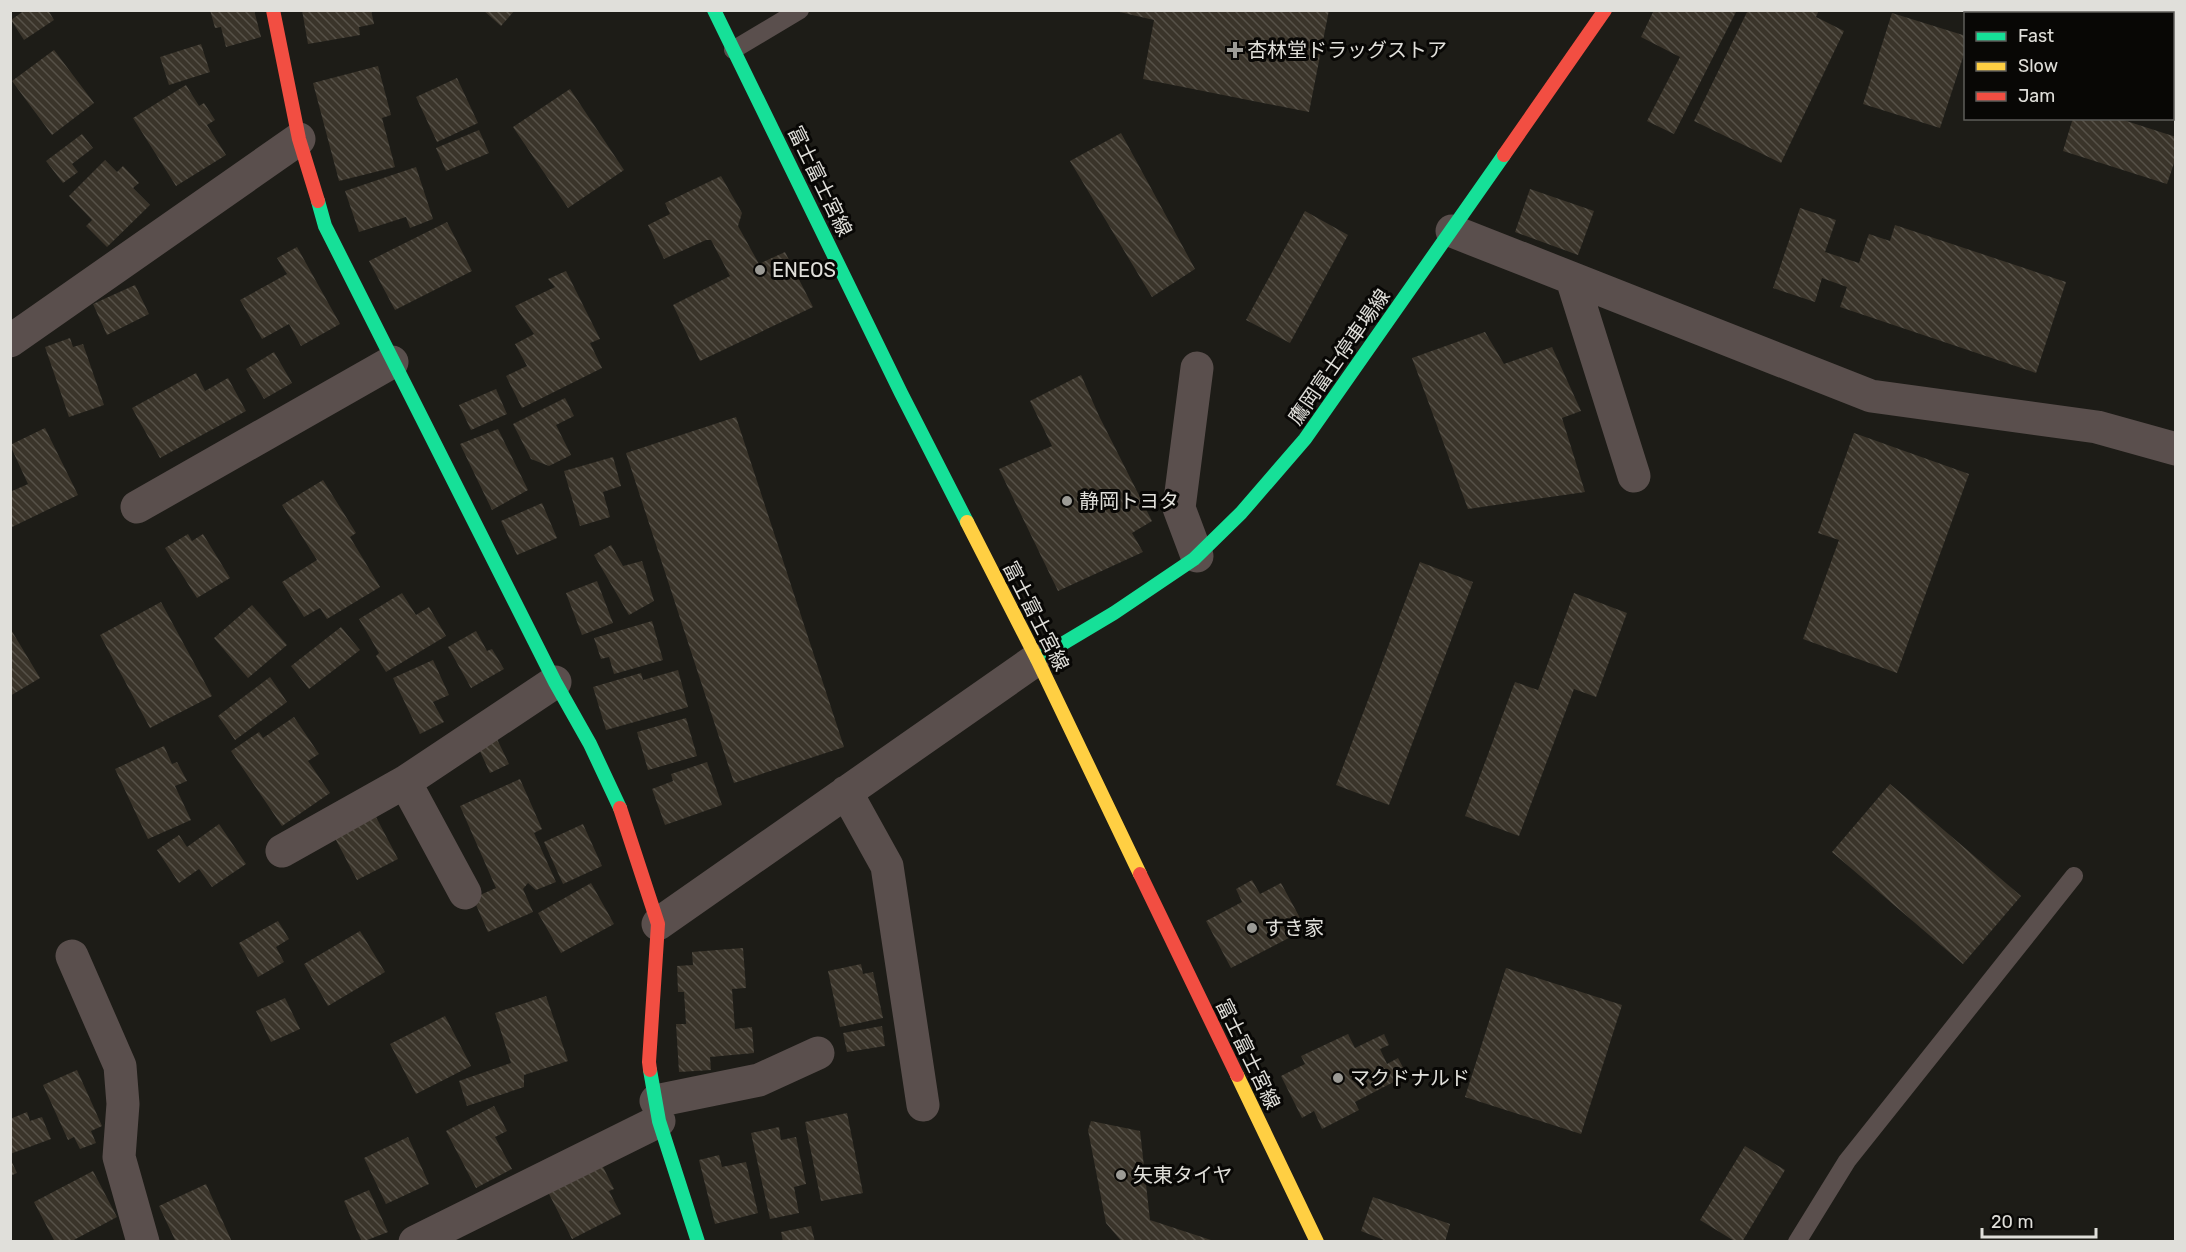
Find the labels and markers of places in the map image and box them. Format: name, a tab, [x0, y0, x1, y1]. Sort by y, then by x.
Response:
place label: 杏林堂ドラッグストア	[1247, 38, 1447, 62]
marker: 杏林堂ドラッグストア	[1228, 43, 1242, 57]
place label: ENEOS	[772, 258, 836, 282]
marker: ENEOS	[753, 263, 767, 277]
place label: 静岡トヨタ	[1079, 489, 1179, 513]
marker: 静岡トヨタ	[1060, 494, 1074, 508]
place label: すき家	[1264, 916, 1324, 940]
marker: すき家	[1245, 921, 1259, 935]
place label: マクドナルド	[1350, 1066, 1470, 1090]
marker: マクドナルド	[1331, 1071, 1345, 1085]
place label: 矢東タイヤ	[1133, 1163, 1232, 1187]
marker: 矢東タイヤ	[1114, 1168, 1128, 1182]

